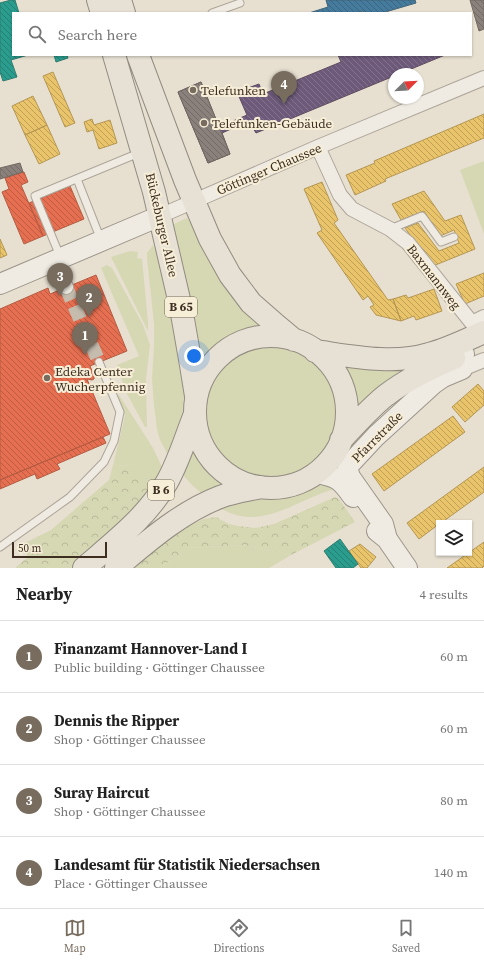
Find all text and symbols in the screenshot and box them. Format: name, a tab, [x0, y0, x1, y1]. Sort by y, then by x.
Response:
search box	[12, 12, 472, 56]
icon: search	[26, 23, 48, 45]
text: Search here	[58, 24, 137, 45]
north arrow	[388, 68, 424, 104]
pin: 4	[271, 71, 297, 104]
place label: Telefunken	[201, 82, 266, 99]
marker: Telefunken	[188, 85, 198, 95]
place label: Telefunken-Gebäude	[212, 115, 333, 132]
marker: Telefunken-Gebäude	[199, 118, 209, 128]
street label: Göttinger Chaussee	[214, 139, 325, 199]
street label: Bückeburger Allee	[142, 171, 182, 279]
street label: Baxmannweg	[403, 241, 465, 313]
pin: 3	[47, 263, 73, 296]
pin: 2	[76, 284, 102, 317]
road number: B 65	[165, 297, 197, 317]
pin: 1	[72, 322, 98, 355]
your location	[184, 346, 204, 366]
place label: Edeka Center Wucherpfennig	[55, 363, 146, 395]
marker: Edeka Center Wucherpfennig	[42, 373, 52, 383]
street label: Pfarrstraße	[348, 407, 407, 466]
road number: B 6	[148, 480, 174, 500]
map controls	[436, 520, 472, 556]
button: layers	[436, 520, 472, 556]
scale bar	[12, 540, 107, 559]
text: 50 m	[18, 541, 41, 556]
text: Nearby	[16, 582, 72, 606]
text: 4 results	[420, 586, 468, 603]
text: Finanzamt Hannover-Land I	[54, 638, 247, 659]
text: 1	[25, 648, 33, 665]
text: 60 m	[440, 648, 468, 665]
text: Public building · Göttinger Chaussee	[54, 659, 265, 676]
text: Dennis the Ripper	[54, 710, 179, 731]
text: 2	[25, 720, 33, 737]
text: 60 m	[440, 720, 468, 737]
text: Shop · Göttinger Chaussee	[54, 731, 206, 748]
text: Suray Haircut	[54, 782, 149, 803]
text: 3	[25, 792, 33, 809]
text: 80 m	[440, 792, 468, 809]
text: Shop · Göttinger Chaussee	[54, 803, 206, 820]
text: Landesamt für Statistik Niedersachsen	[54, 854, 320, 875]
text: 4	[25, 864, 33, 881]
text: 140 m	[434, 864, 468, 881]
text: Place · Göttinger Chaussee	[54, 875, 208, 892]
tab: Map	[64, 917, 86, 956]
tab: Directions	[213, 917, 264, 956]
tab: Saved	[392, 917, 420, 956]

